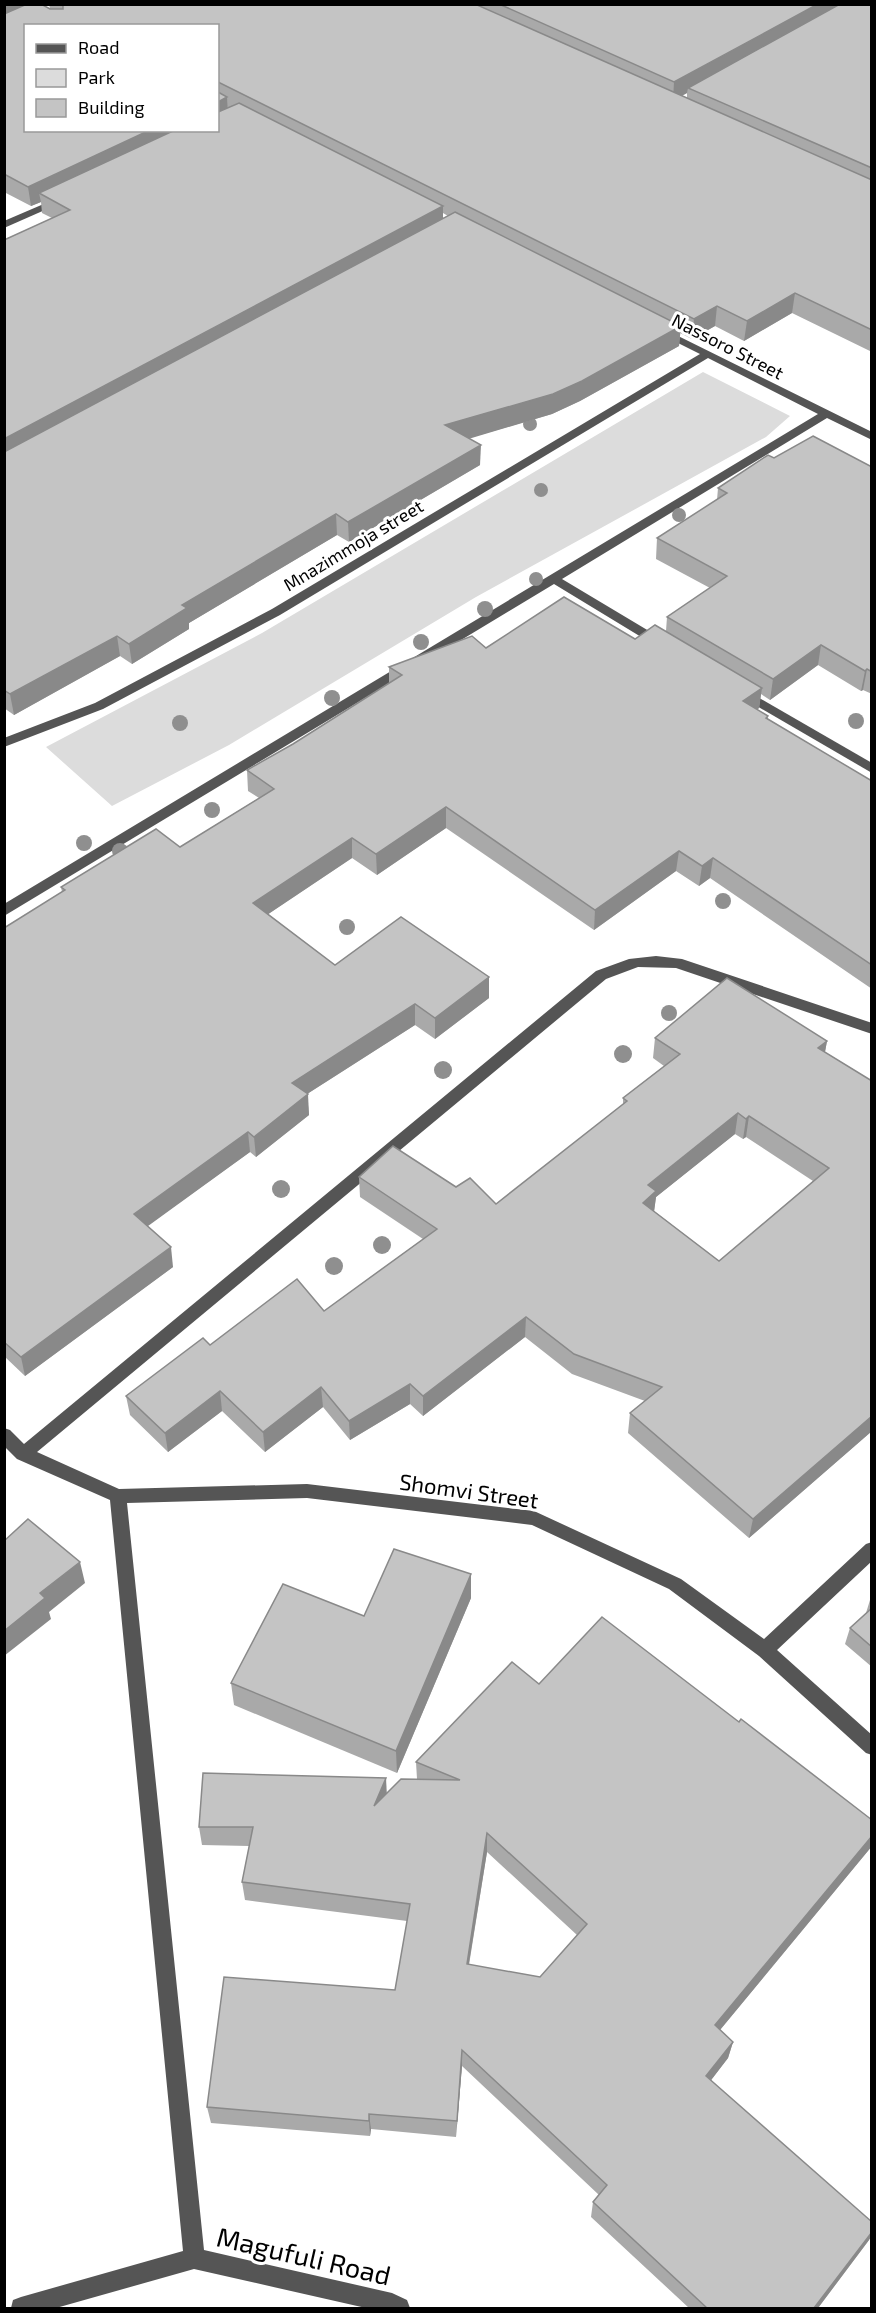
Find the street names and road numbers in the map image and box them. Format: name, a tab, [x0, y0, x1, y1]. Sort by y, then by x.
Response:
street label: Nassoro Street	[669, 308, 788, 384]
street label: Mnazimmoja street	[279, 495, 427, 595]
street label: Shomvi Street	[398, 1467, 540, 1513]
street label: Magufuli Road	[214, 2219, 394, 2292]

